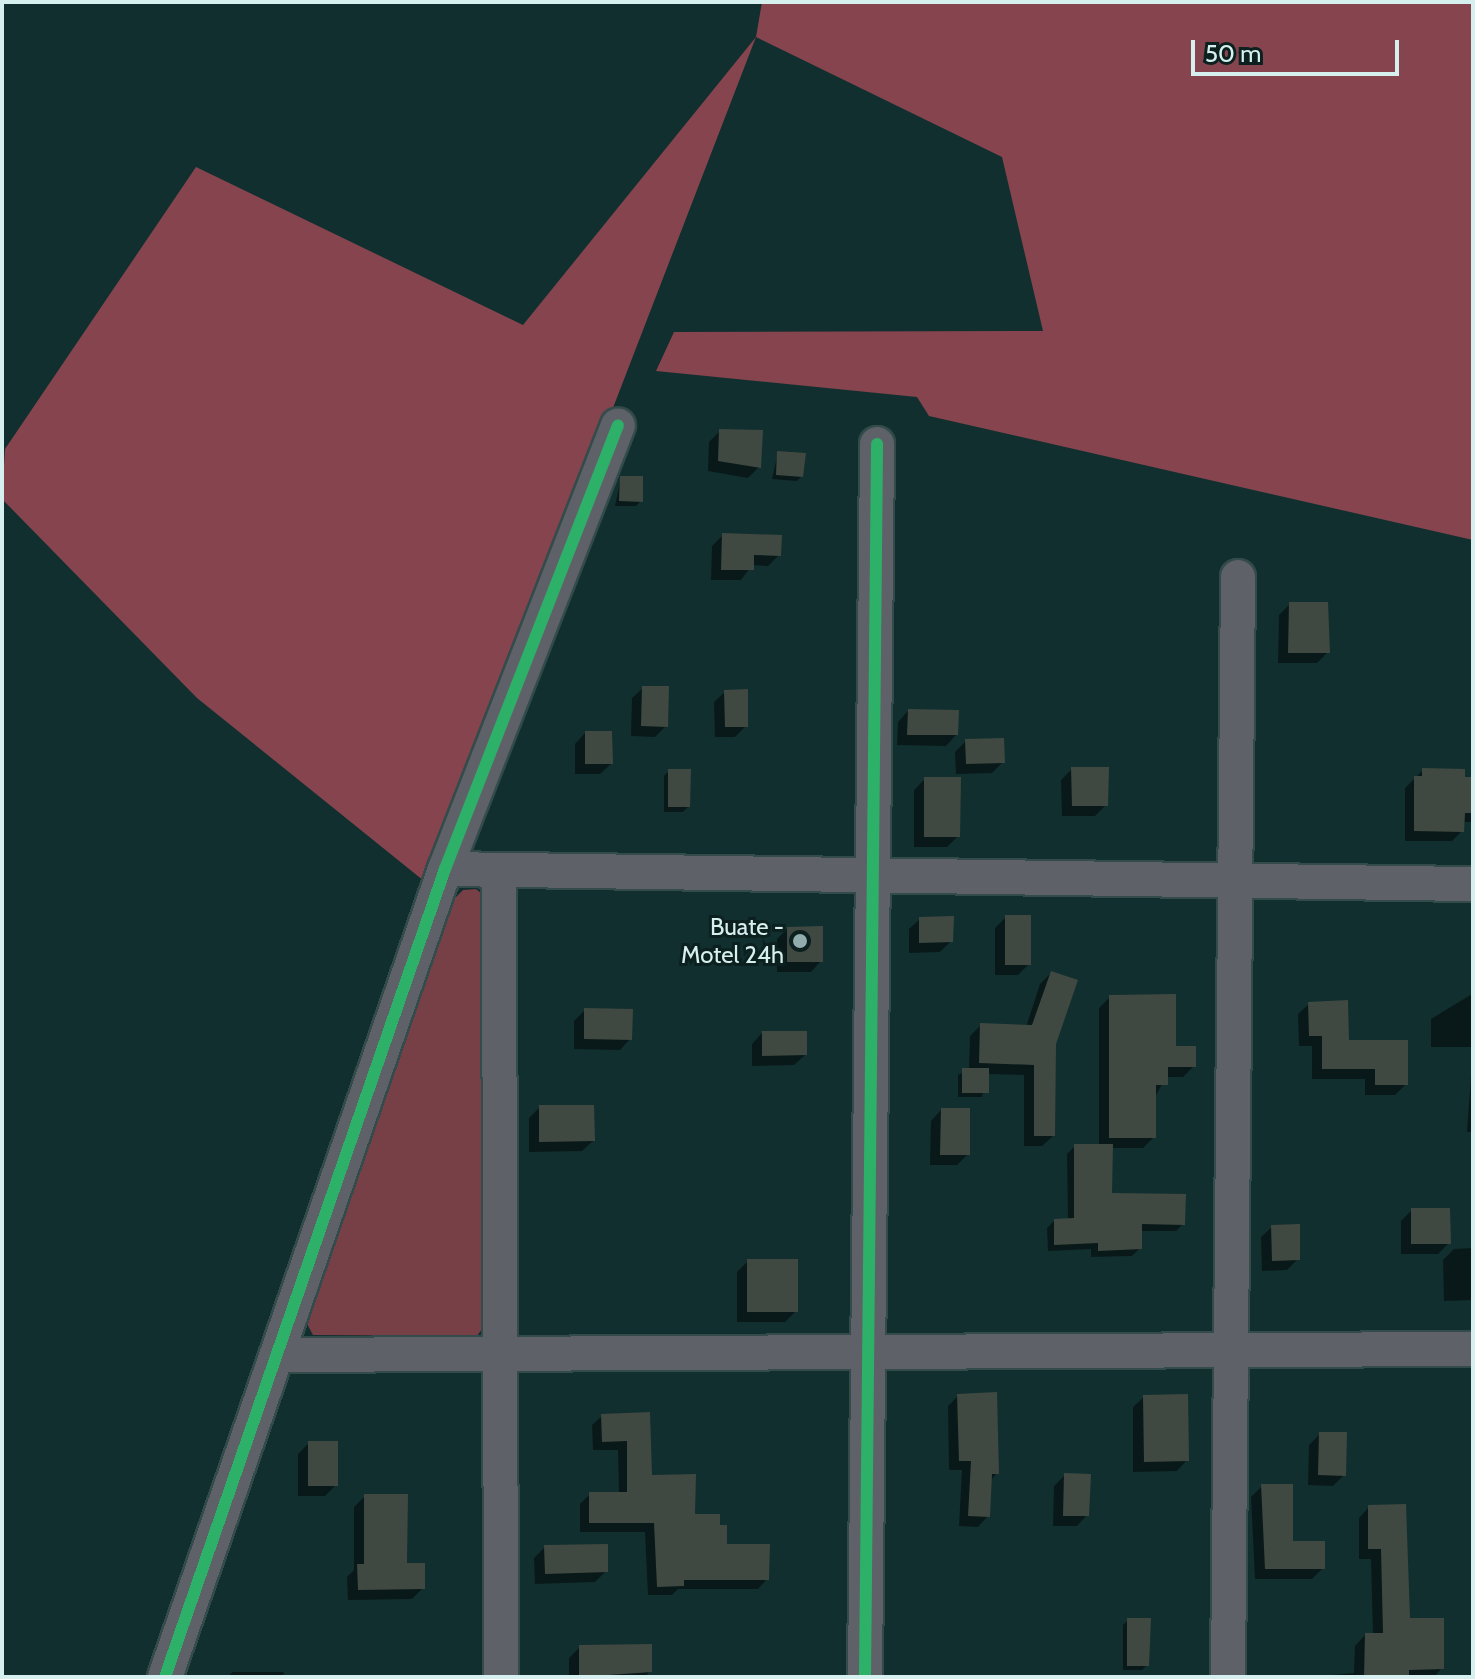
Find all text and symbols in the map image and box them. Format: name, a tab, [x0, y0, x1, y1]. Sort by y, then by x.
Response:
scale bar	[1195, 24, 1403, 74]
text: 50 m	[1205, 39, 1261, 68]
place label: Buate - Motel 24h	[681, 913, 784, 969]
marker: Buate - Motel 24h	[791, 932, 809, 950]

